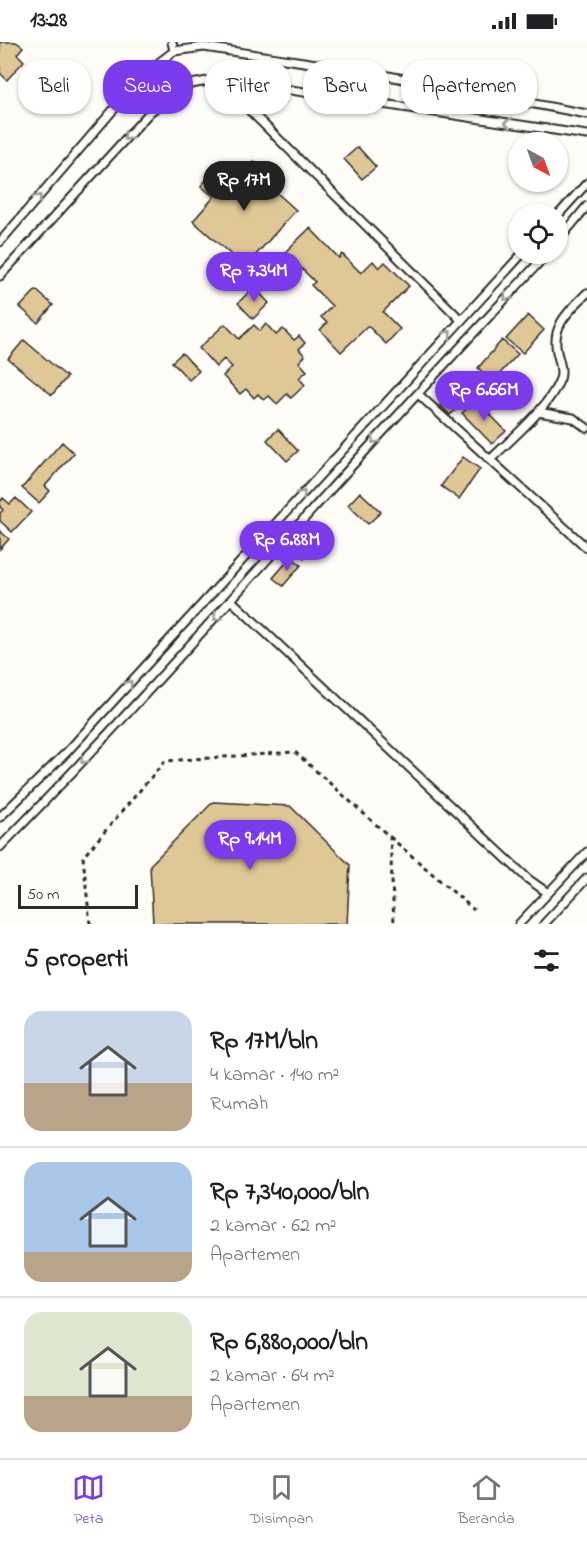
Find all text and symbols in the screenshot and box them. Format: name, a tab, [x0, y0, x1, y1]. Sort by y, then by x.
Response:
text: 13:28	[30, 5, 67, 37]
chip: Beli	[18, 60, 91, 114]
chip: Sewa	[103, 60, 193, 114]
chip: Filter	[205, 60, 291, 114]
chip: Baru	[303, 60, 389, 114]
chip: Apartemen	[401, 60, 537, 114]
one-way arrow	[504, 117, 513, 129]
one-way arrow	[123, 130, 134, 141]
north arrow	[508, 132, 568, 192]
map controls	[508, 132, 568, 264]
pin: Rp 17M	[195, 161, 293, 212]
text: Rp 17M	[217, 166, 271, 195]
one-way arrow	[31, 194, 42, 205]
button: locate	[508, 204, 568, 264]
pin: Rp 7.34M	[192, 252, 316, 303]
text: Rp 7.34M	[220, 257, 288, 286]
one-way arrow	[503, 290, 514, 300]
one-way arrow	[441, 330, 452, 341]
pin: Rp 6.66M	[422, 371, 546, 422]
text: Rp 6.66M	[449, 376, 519, 405]
one-way arrow	[371, 434, 382, 444]
one-way arrow	[295, 490, 306, 501]
pin: Rp 6.88M	[225, 521, 349, 572]
text: Rp 6.88M	[254, 526, 320, 555]
one-way arrow	[213, 610, 224, 620]
one-way arrow	[121, 681, 132, 692]
one-way arrow	[80, 753, 91, 763]
pin: Rp 9.14M	[188, 820, 312, 871]
text: Rp 9.14M	[218, 825, 282, 854]
scale bar	[18, 882, 138, 910]
text: 50 m	[27, 883, 59, 907]
text: 5 properti	[24, 941, 128, 979]
icon: filters	[530, 944, 563, 977]
text: Rp 17M/bln	[210, 1023, 318, 1061]
icon: home	[72, 1035, 144, 1107]
text: 4 kamar · 140 m²	[210, 1061, 339, 1090]
text: Rumah	[210, 1090, 268, 1119]
text: Rp 7,340,000/bln	[210, 1174, 369, 1212]
icon: home	[72, 1186, 144, 1258]
text: 2 kamar · 62 m²	[210, 1212, 336, 1241]
text: Apartemen	[210, 1241, 300, 1270]
text: Rp 6,880,000/bln	[210, 1324, 368, 1362]
icon: home	[72, 1336, 144, 1408]
text: 2 kamar · 64 m²	[210, 1362, 335, 1391]
text: Apartemen	[210, 1391, 300, 1420]
tab: Peta	[72, 1471, 105, 1531]
tab: Disimpan	[250, 1471, 313, 1531]
tab: Beranda	[458, 1471, 515, 1531]

